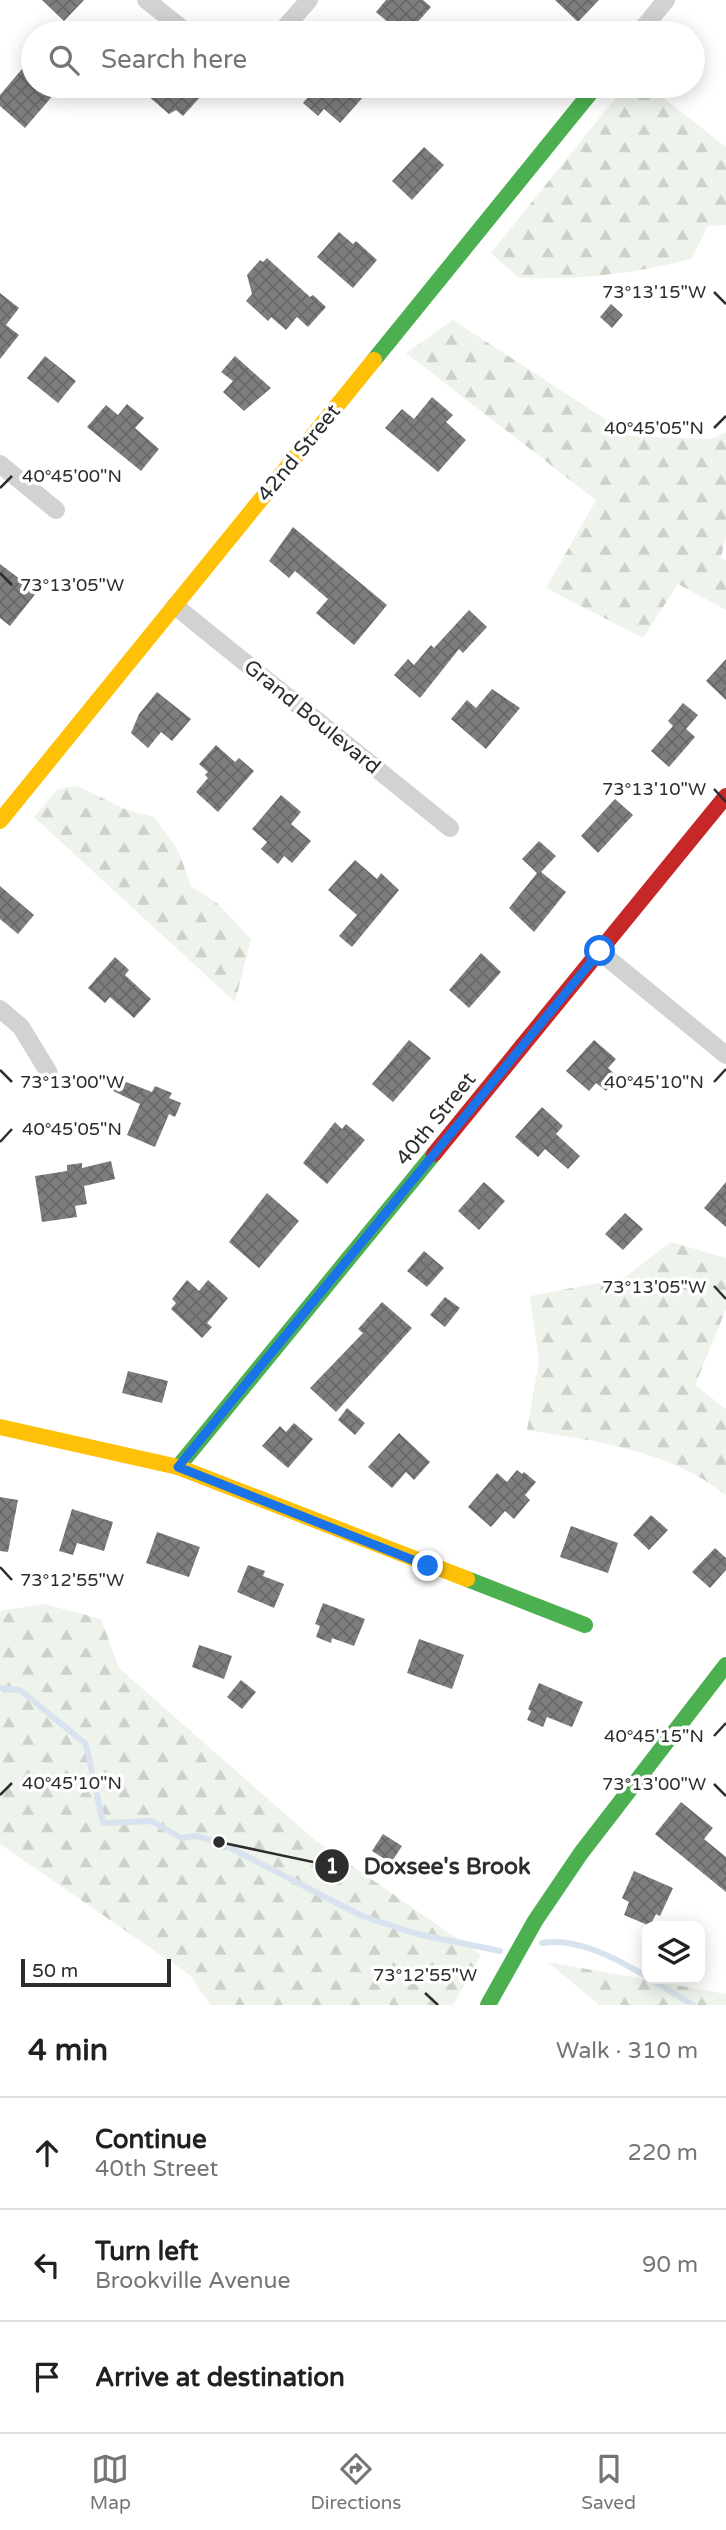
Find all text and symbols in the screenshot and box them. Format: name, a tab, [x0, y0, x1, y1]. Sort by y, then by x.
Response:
search box	[21, 21, 705, 98]
icon: search	[45, 41, 83, 79]
text: Search here	[101, 44, 247, 75]
text: 73°13'15"W	[602, 281, 706, 303]
street label: 42nd Street	[252, 399, 346, 507]
text: 40°45'05"N	[604, 417, 704, 439]
text: 40°45'00"N	[22, 465, 122, 487]
text: 73°13'05"W	[20, 574, 124, 596]
street label: Grand Boulevard	[239, 654, 385, 780]
text: 73°13'10"W	[602, 778, 706, 800]
route start	[584, 935, 615, 966]
street label: 40th Street	[391, 1067, 481, 1171]
text: 73°13'00"W	[20, 1071, 124, 1093]
text: 40°45'10"N	[604, 1071, 704, 1093]
text: 40°45'05"N	[22, 1118, 122, 1140]
text: 73°13'05"W	[602, 1276, 706, 1298]
route end	[412, 1550, 443, 1581]
text: 73°12'55"W	[20, 1569, 124, 1591]
text: 40°45'15"N	[604, 1725, 704, 1747]
text: 40°45'10"N	[22, 1772, 122, 1794]
text: 73°13'00"W	[602, 1773, 706, 1795]
callout: Doxsee's Brook	[314, 1844, 544, 1888]
text: Doxsee's Brook	[364, 1853, 531, 1881]
text: 1	[325, 1854, 339, 1879]
map controls	[642, 1921, 705, 1984]
button: layers	[642, 1921, 705, 1984]
scale bar	[21, 1956, 172, 1988]
text: 50 m	[32, 1960, 78, 1982]
text: 73°12'55"W	[373, 1964, 477, 1986]
text: 4 min	[28, 2032, 108, 2069]
text: Walk · 310 m	[556, 2037, 698, 2065]
text: Continue	[95, 2124, 207, 2155]
icon: ahead	[28, 2134, 66, 2172]
text: 220 m	[628, 2139, 698, 2167]
text: 40th Street	[95, 2155, 218, 2183]
text: Turn left	[95, 2236, 198, 2267]
icon: left	[28, 2246, 66, 2284]
text: 90 m	[642, 2251, 698, 2279]
text: Brookville Avenue	[95, 2267, 290, 2295]
icon: arrive	[28, 2358, 66, 2396]
text: Arrive at destination	[95, 2362, 345, 2393]
tab: Map	[90, 2450, 131, 2514]
tab: Directions	[311, 2450, 402, 2514]
tab: Saved	[581, 2450, 636, 2514]

